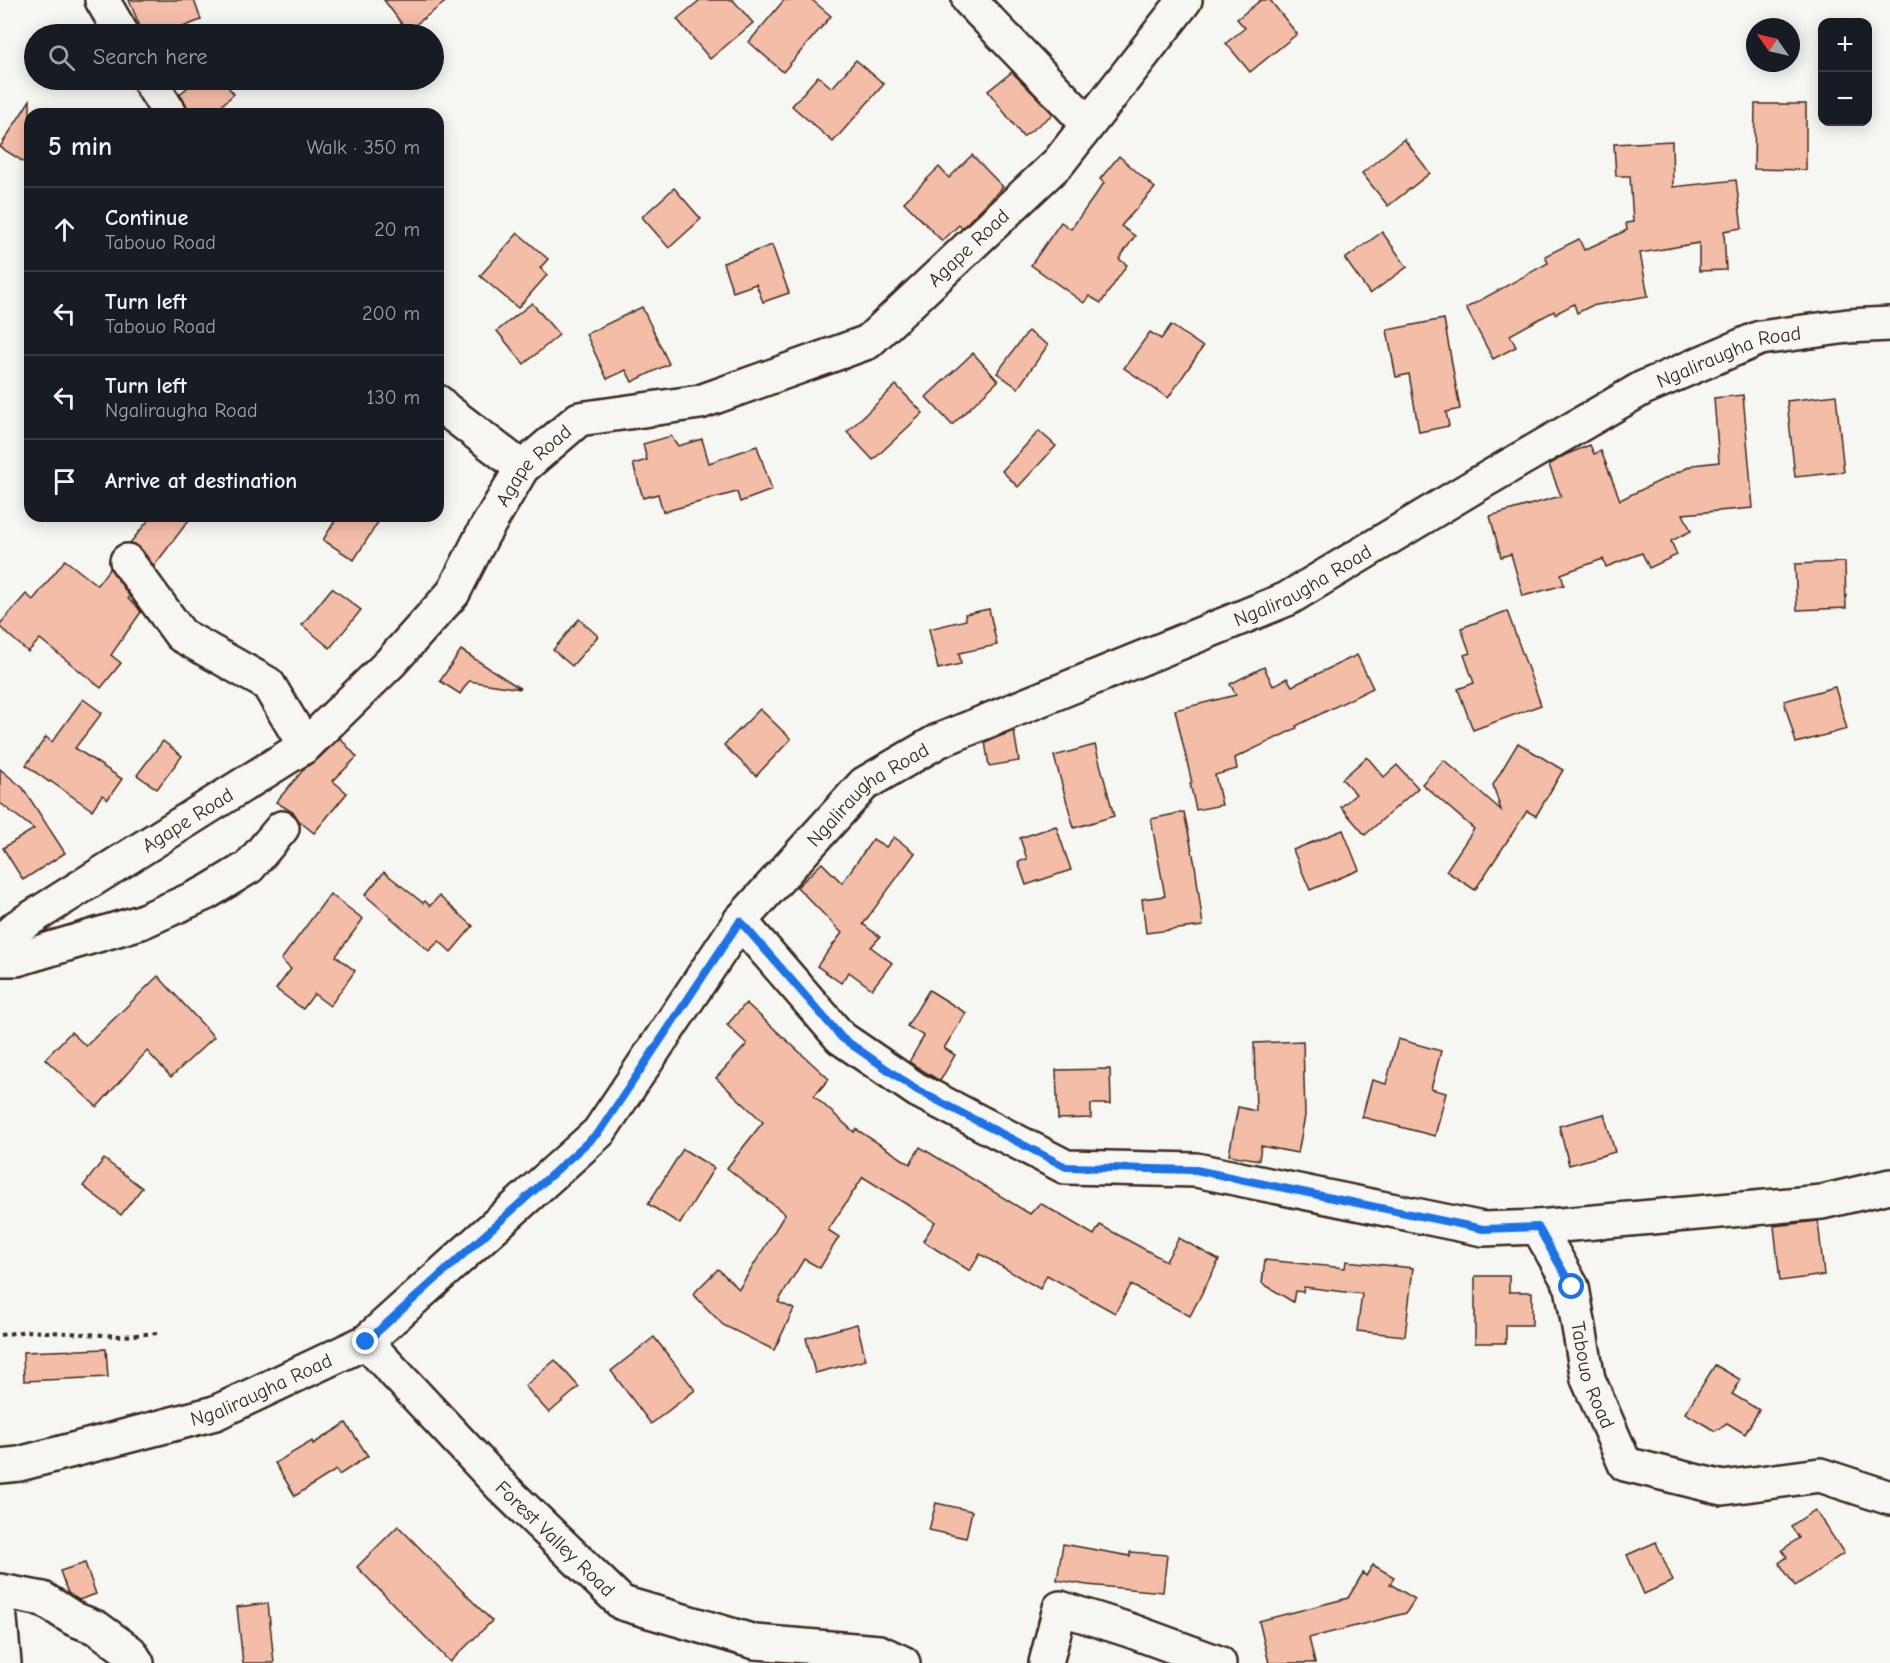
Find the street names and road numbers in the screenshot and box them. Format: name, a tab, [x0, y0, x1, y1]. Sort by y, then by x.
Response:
street label: Agape Road	[923, 204, 1014, 292]
street label: Ngaliraugha Road	[1653, 322, 1802, 393]
street label: Agape Road	[491, 420, 576, 510]
street label: Ngaliraugha Road	[1231, 540, 1376, 631]
street label: Ngaliraugha Road	[802, 738, 933, 851]
street label: Agape Road	[138, 783, 238, 857]
street label: Tabouo Road	[1566, 1320, 1619, 1432]
street label: Ngaliraugha Road	[188, 1349, 336, 1431]
street label: Forest Valley Road	[491, 1476, 619, 1602]

